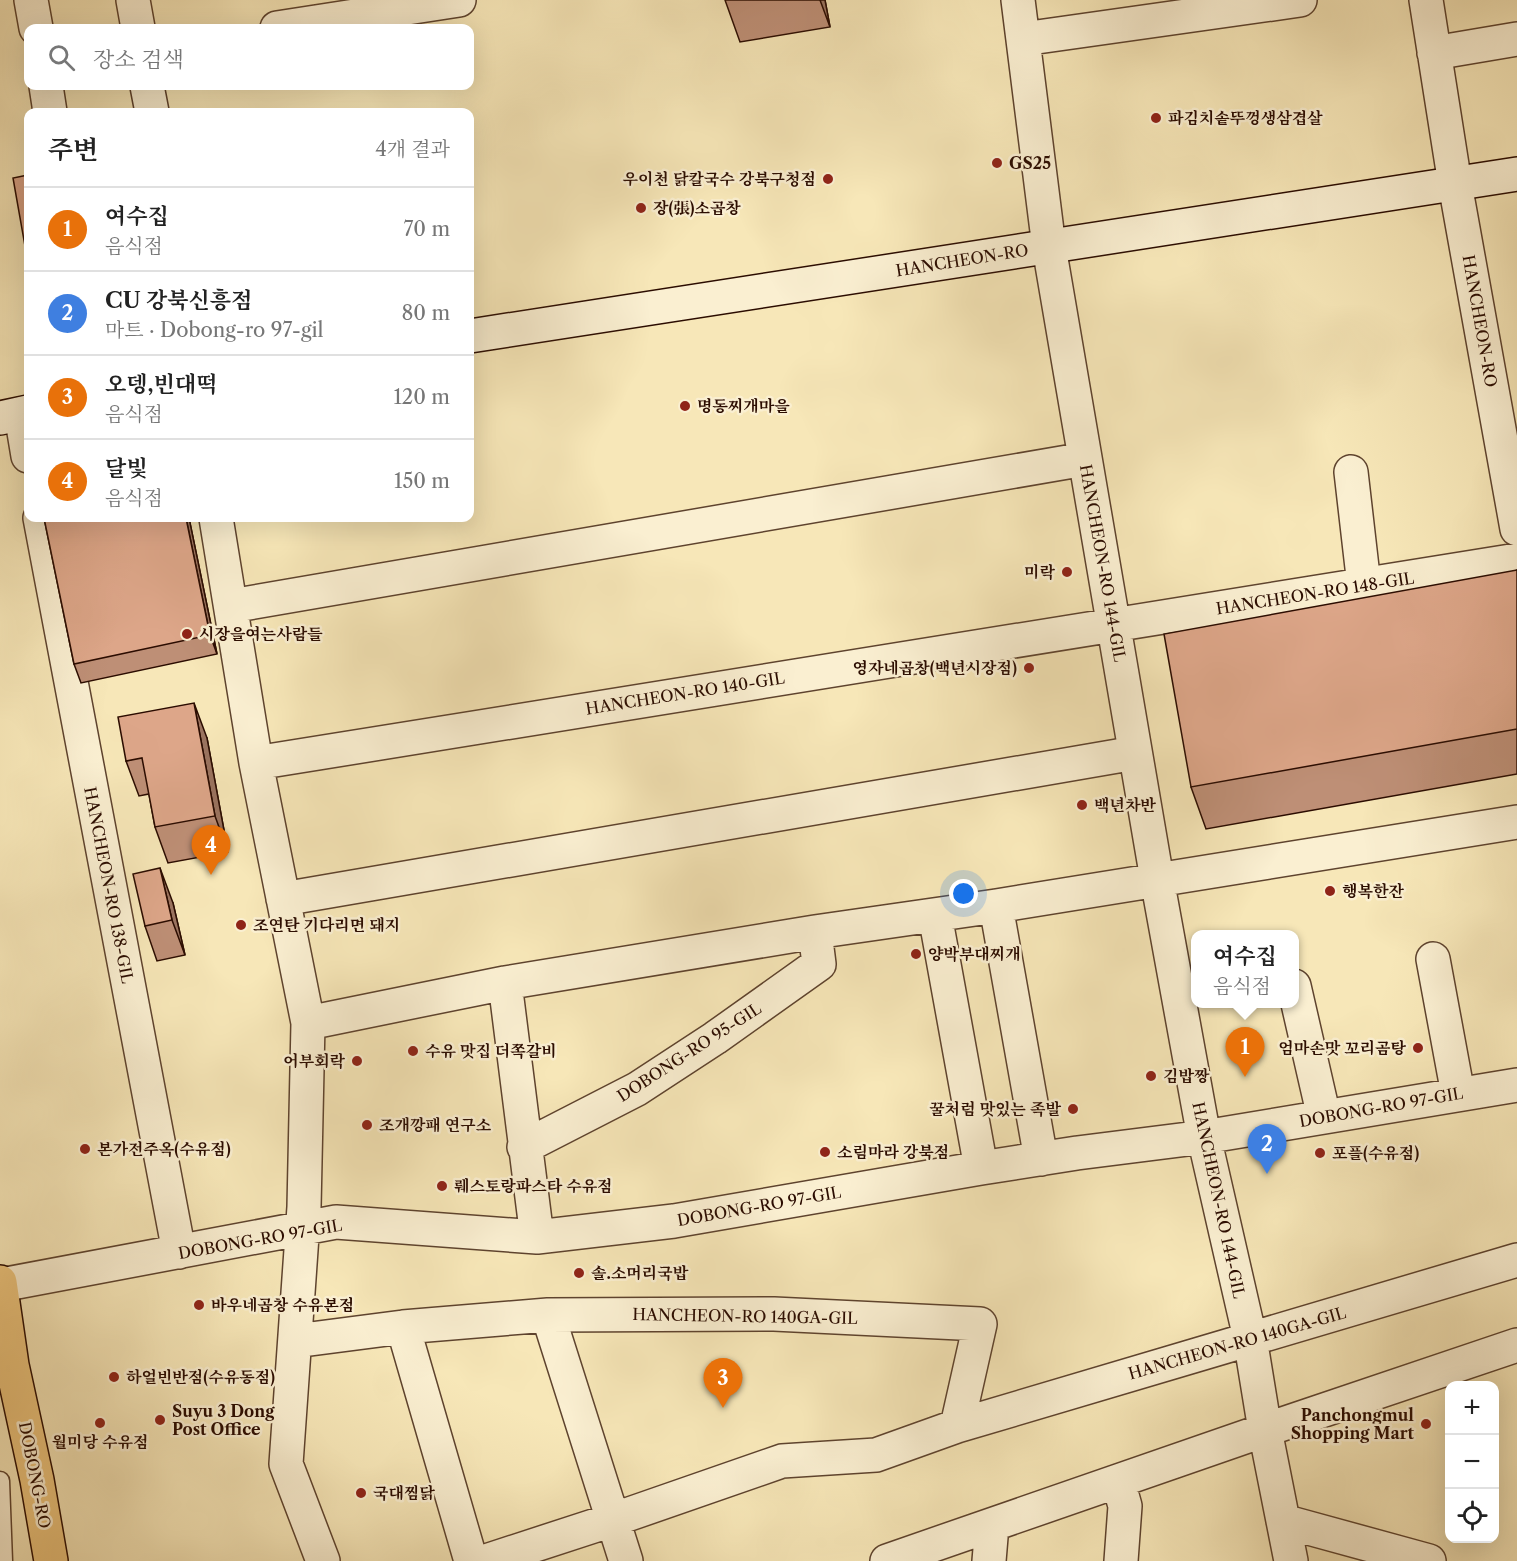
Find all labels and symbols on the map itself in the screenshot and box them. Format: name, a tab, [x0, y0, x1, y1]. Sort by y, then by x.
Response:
place label: 파김치솥뚜껑생삼겹살	[1168, 108, 1323, 128]
marker: 파김치솥뚜껑생삼겹살	[1149, 111, 1163, 125]
place label: GS25	[1009, 153, 1051, 173]
marker: GS25	[990, 156, 1004, 170]
place label: 우이천 닭칼국수 강북구청점	[623, 169, 816, 189]
marker: 우이천 닭칼국수 강북구청점	[821, 172, 835, 186]
place label: 장(張)소곱창	[653, 198, 741, 218]
marker: 장(張)소곱창	[634, 201, 648, 215]
street label: HANCHEON-RO	[894, 240, 1030, 280]
street label: HANCHEON-RO	[1459, 253, 1501, 389]
place label: 명동찌개마을	[697, 396, 790, 416]
marker: 명동찌개마을	[678, 399, 692, 413]
street label: HANCHEON-RO 144-GIL	[1076, 463, 1130, 664]
place label: 미락	[1024, 562, 1056, 582]
marker: 미락	[1060, 565, 1074, 579]
street label: HANCHEON-RO 148-GIL	[1214, 567, 1416, 619]
place label: 시장을여는사람들	[199, 624, 323, 644]
marker: 시장을여는사람들	[180, 627, 194, 641]
place label: 영자네곱창(백년시장점)	[852, 658, 1017, 678]
marker: 영자네곱창(백년시장점)	[1022, 661, 1036, 675]
street label: HANCHEON-RO 140-GIL	[584, 667, 786, 719]
street label: HANCHEON-RO 138-GIL	[80, 785, 138, 986]
place label: 백년차반	[1094, 795, 1156, 815]
marker: 백년차반	[1075, 798, 1089, 812]
pin: 4	[192, 826, 230, 875]
your location	[949, 879, 978, 908]
place label: 행복한잔	[1342, 881, 1404, 901]
marker: 행복한잔	[1323, 884, 1337, 898]
place label: 조연탄 기다리면 돼지	[253, 915, 400, 935]
marker: 조연탄 기다리면 돼지	[234, 918, 248, 932]
place label: 양박부대찌개	[928, 944, 1021, 964]
marker: 양박부대찌개	[909, 947, 923, 961]
street label: DOBONG-RO 95-GIL	[613, 998, 765, 1106]
pin: 1	[1226, 1028, 1264, 1077]
place label: 엄마손맛 꼬리곰탕	[1278, 1038, 1407, 1058]
place label: 수유 맛집 더쪽갈비	[425, 1041, 557, 1061]
marker: 엄마손맛 꼬리곰탕	[1411, 1041, 1425, 1055]
marker: 수유 맛집 더쪽갈비	[406, 1044, 420, 1058]
place label: 어부회락	[283, 1051, 346, 1071]
marker: 어부회락	[350, 1054, 364, 1068]
place label: 김밥짱	[1163, 1066, 1210, 1086]
marker: 김밥짱	[1144, 1069, 1158, 1083]
street label: DOBONG-RO 97-GIL	[1297, 1083, 1465, 1131]
place label: 꿀처럼 맛있는 족발	[929, 1099, 1062, 1119]
street label: HANCHEON-RO 144-GIL	[1188, 1100, 1250, 1301]
marker: 꿀처럼 맛있는 족발	[1066, 1102, 1080, 1116]
place label: 조개깡패 연구소	[379, 1115, 492, 1135]
marker: 조개깡패 연구소	[360, 1118, 374, 1132]
pin: 2	[1248, 1124, 1286, 1174]
place label: 본가전주옥(수유점)	[97, 1139, 231, 1159]
marker: 본가전주옥(수유점)	[78, 1142, 92, 1156]
place label: 소림마라 강북점	[837, 1142, 949, 1162]
place label: 포플(수유점)	[1332, 1143, 1419, 1163]
marker: 소림마라 강북점	[818, 1145, 832, 1159]
marker: 포플(수유점)	[1313, 1146, 1327, 1160]
place label: 뤠스토랑파스타 수유점	[454, 1176, 613, 1196]
marker: 뤠스토랑파스타 수유점	[435, 1179, 449, 1193]
street label: DOBONG-RO 97-GIL	[675, 1182, 843, 1230]
street label: DOBONG-RO 97-GIL	[176, 1215, 344, 1263]
place label: 솔.소머리국밥	[591, 1263, 689, 1283]
marker: 솔.소머리국밥	[572, 1266, 586, 1280]
place label: 바우네곱창 수유본점	[211, 1295, 354, 1315]
marker: 바우네곱창 수유본점	[192, 1298, 206, 1312]
street label: HANCHEON-RO 140GA-GIL	[1126, 1302, 1349, 1384]
street label: HANCHEON-RO 140GA-GIL	[632, 1304, 858, 1328]
pin: 3	[704, 1358, 742, 1408]
place label: 하얼빈반점(수유동점)	[126, 1367, 275, 1387]
marker: 하얼빈반점(수유동점)	[107, 1370, 121, 1384]
place label: Suyu 3 Dong Post Office	[172, 1401, 275, 1439]
place label: Panchongmul Shopping Mart	[1291, 1405, 1415, 1443]
marker: Suyu 3 Dong Post Office	[153, 1413, 167, 1427]
marker: 월미당 수유점	[93, 1416, 107, 1430]
marker: Panchongmul Shopping Mart	[1419, 1417, 1433, 1431]
street label: DOBONG-RO	[15, 1420, 55, 1530]
place label: 월미당 수유점	[52, 1432, 148, 1452]
place label: 국대찜닭	[373, 1483, 435, 1503]
marker: 국대찜닭	[354, 1486, 368, 1500]

